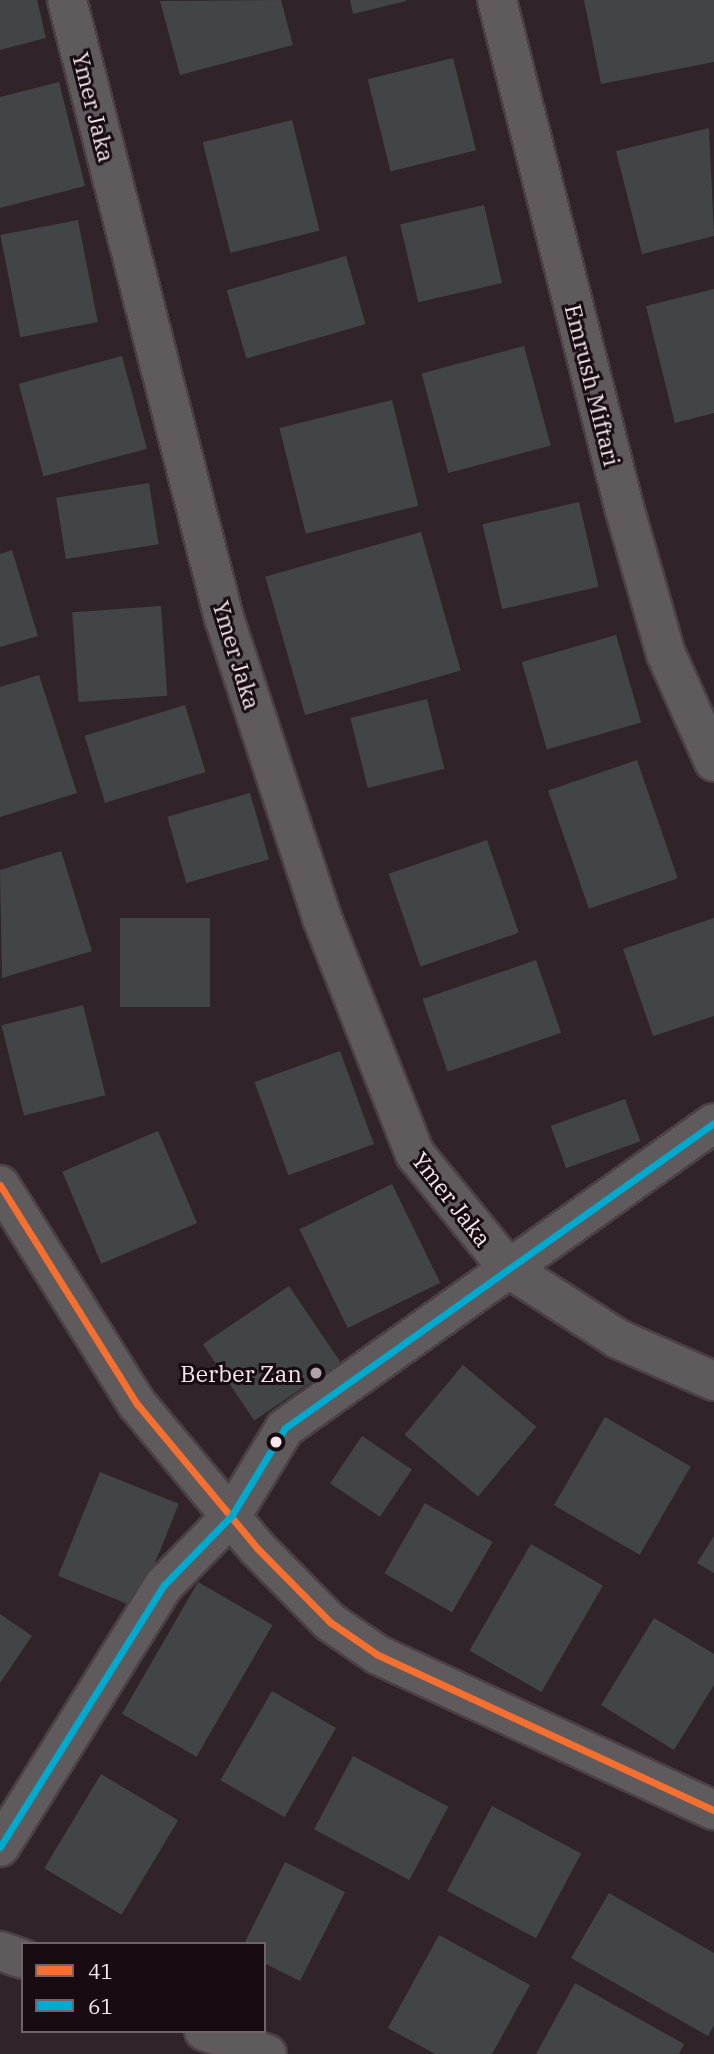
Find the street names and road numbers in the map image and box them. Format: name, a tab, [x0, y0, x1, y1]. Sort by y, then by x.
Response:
street label: Ymer Jaka	[67, 49, 121, 165]
street label: Emrush Miftari	[560, 301, 626, 469]
street label: Ymer Jaka	[207, 597, 267, 713]
street label: Ymer Jaka	[407, 1146, 497, 1252]

